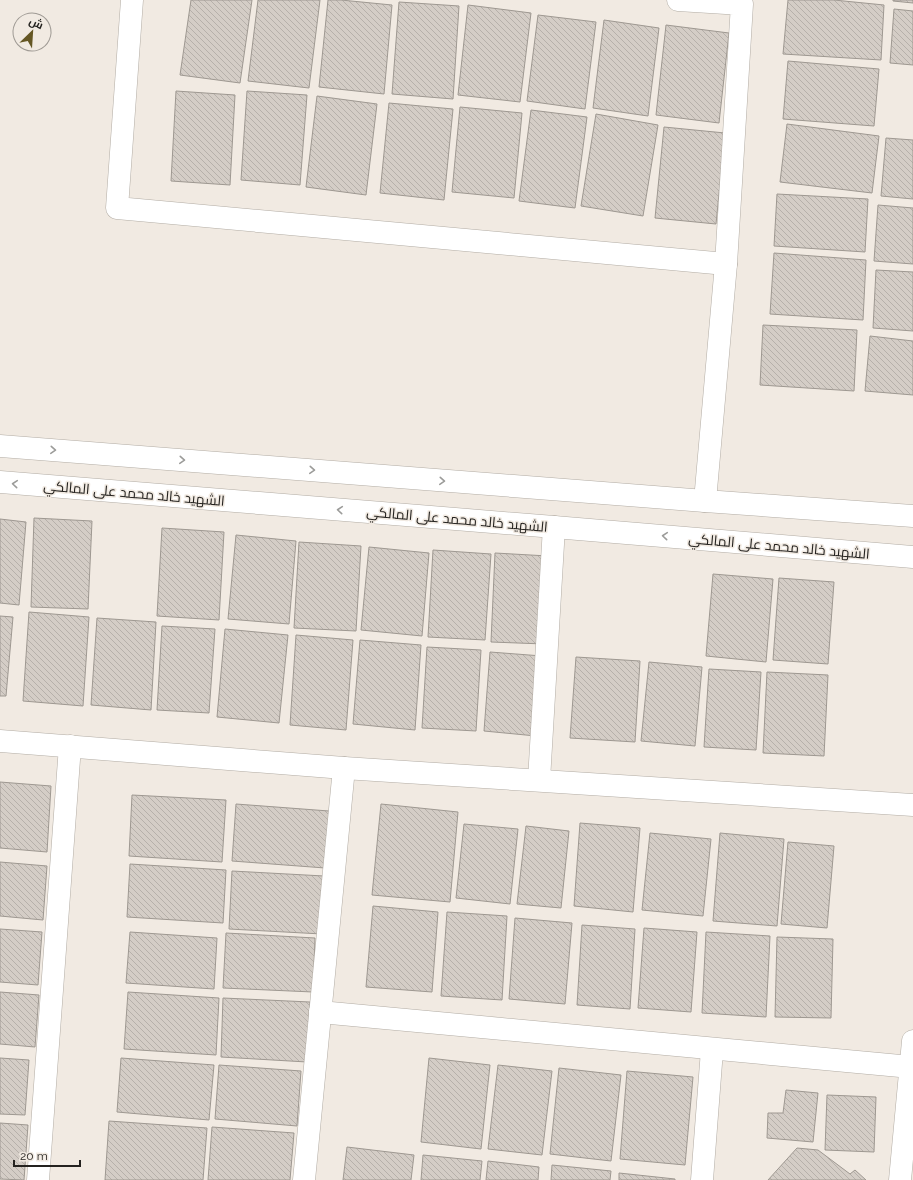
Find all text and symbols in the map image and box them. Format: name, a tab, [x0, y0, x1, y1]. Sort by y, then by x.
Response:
north arrow	[12, 12, 52, 52]
text: ش	[27, 15, 45, 32]
one-way arrow	[50, 446, 56, 455]
one-way arrow	[179, 456, 185, 465]
one-way arrow	[309, 466, 315, 475]
one-way arrow	[439, 476, 445, 485]
street label: الشهيد خالد محمد على المالكي	[42, 477, 225, 513]
one-way arrow	[12, 479, 18, 488]
street label: الشهيد خالد محمد على المالكي	[365, 503, 548, 539]
one-way arrow	[337, 505, 343, 514]
street label: الشهيد خالد محمد على المالكي	[687, 530, 870, 566]
one-way arrow	[662, 532, 668, 541]
scale bar	[14, 1142, 80, 1168]
text: 20 m	[20, 1149, 48, 1163]

